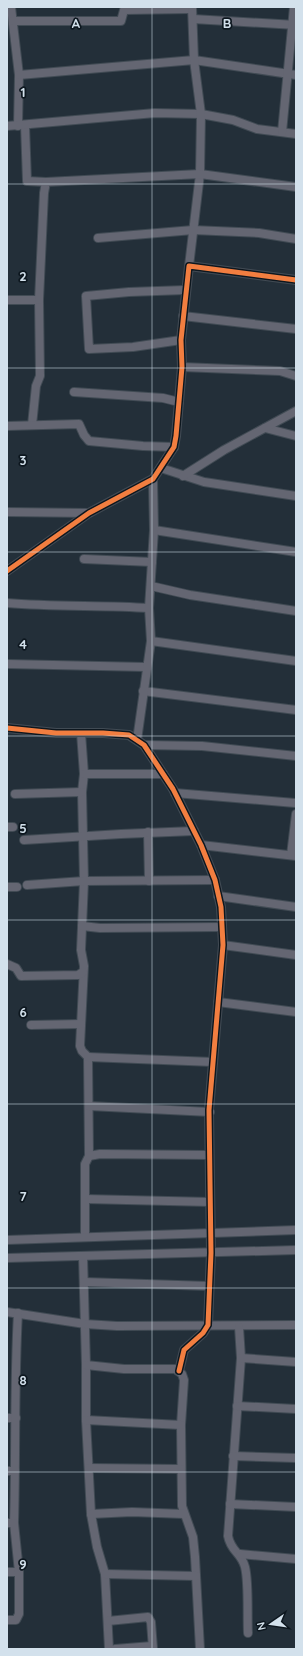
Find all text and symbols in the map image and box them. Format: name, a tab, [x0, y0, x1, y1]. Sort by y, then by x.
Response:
text: A	[72, 15, 81, 31]
text: B	[223, 15, 231, 31]
text: 1	[20, 84, 26, 100]
text: 2	[19, 268, 27, 284]
text: 3	[20, 452, 27, 468]
text: 4	[19, 636, 27, 652]
text: 5	[19, 820, 27, 836]
text: 6	[19, 1004, 27, 1020]
text: 7	[19, 1188, 27, 1204]
text: 8	[19, 1372, 27, 1388]
text: 9	[19, 1556, 27, 1572]
north arrow	[251, 1604, 291, 1644]
text: N	[254, 1621, 269, 1632]

